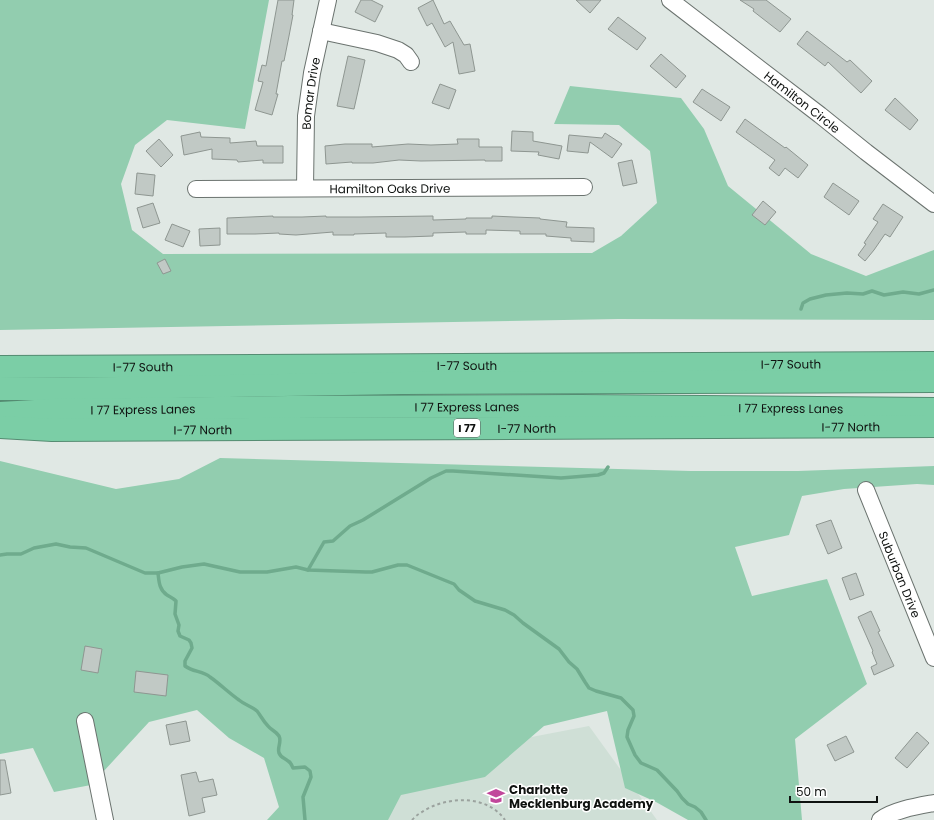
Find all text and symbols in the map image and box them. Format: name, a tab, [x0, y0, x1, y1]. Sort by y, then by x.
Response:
street label: Bomar Drive	[297, 55, 324, 130]
street label: Hamilton Circle	[761, 67, 844, 137]
street label: Hamilton Oaks Drive	[329, 179, 451, 197]
street label: I-77 South	[761, 355, 821, 372]
street label: I-77 South	[437, 356, 497, 374]
street label: I-77 South	[113, 358, 173, 375]
street label: I 77 Express Lanes	[414, 398, 519, 415]
street label: I 77 Express Lanes	[738, 399, 843, 417]
street label: I 77 Express Lanes	[90, 400, 195, 418]
street label: I-77 North	[822, 418, 880, 435]
road number: I 77	[454, 419, 480, 437]
street label: I-77 North	[498, 419, 556, 436]
street label: I-77 North	[174, 421, 232, 438]
street label: Suburban Drive	[875, 528, 925, 620]
scale bar	[790, 778, 877, 804]
place label: Charlotte Mecklenburg Academy	[509, 781, 654, 812]
text: 50 m	[796, 783, 827, 800]
school or university icon: Charlotte Mecklenburg Academy	[486, 786, 506, 806]

